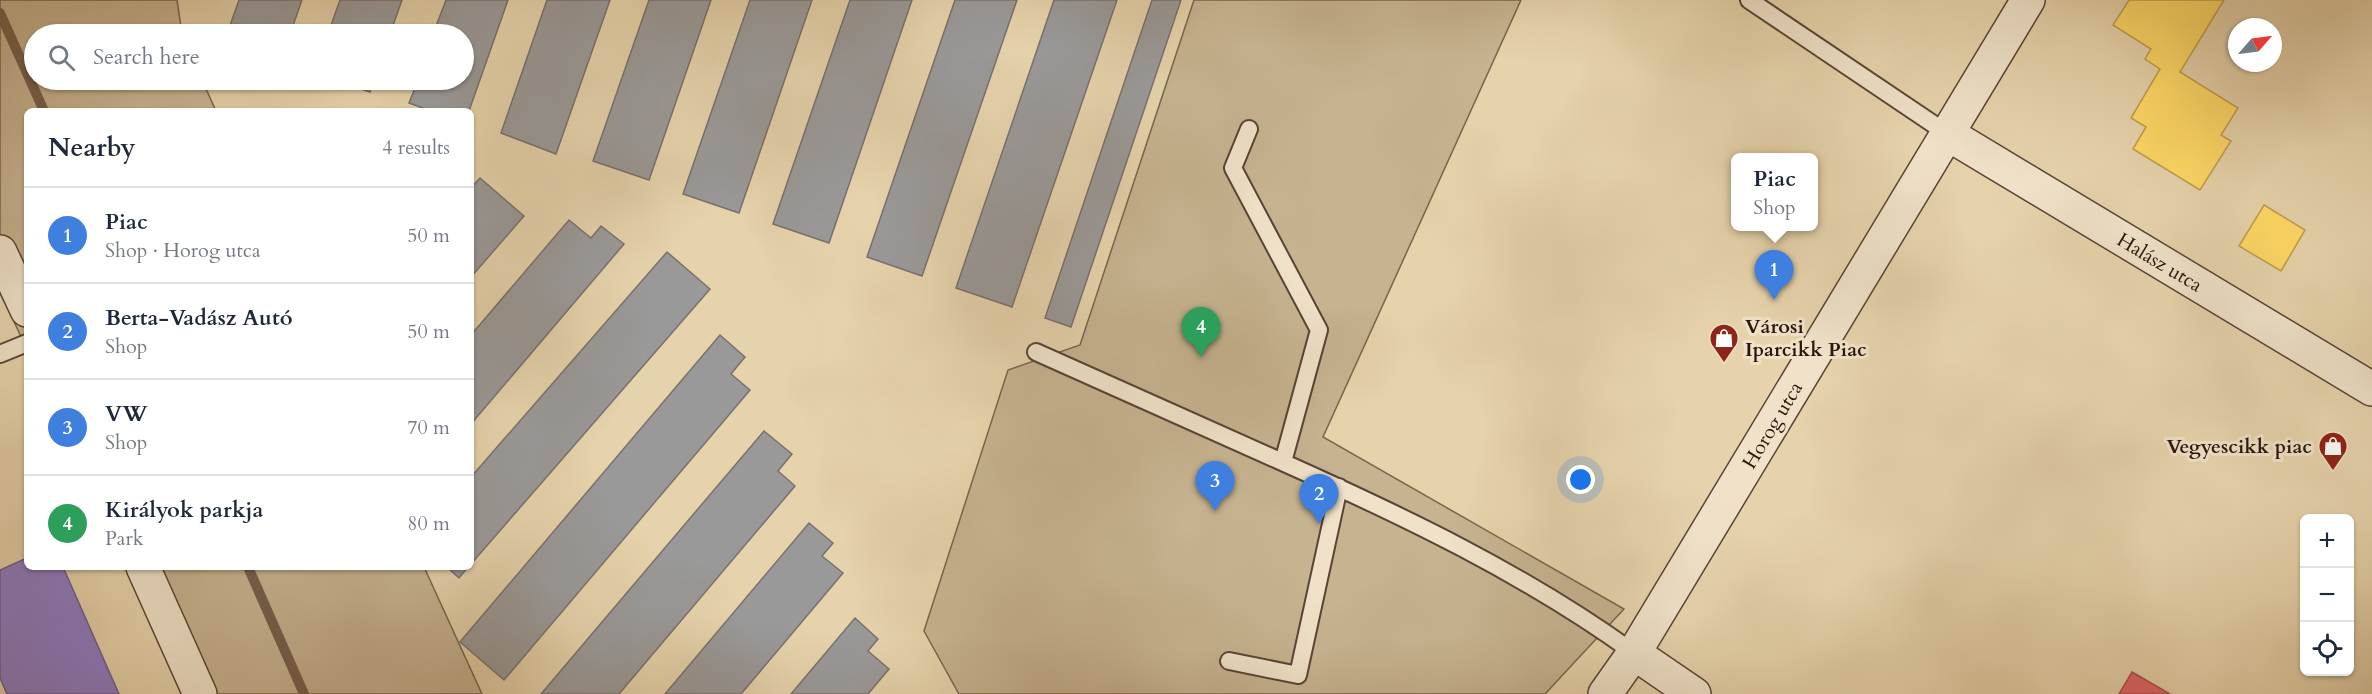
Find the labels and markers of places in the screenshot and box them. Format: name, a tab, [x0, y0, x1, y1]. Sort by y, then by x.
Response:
pin: 1	[1754, 250, 1794, 300]
pin: 4	[1182, 308, 1220, 357]
place label: Városi Iparcikk Piac	[1745, 313, 1867, 363]
shop icon: Városi Iparcikk Piac	[1708, 322, 1740, 364]
shop icon: Vegyescikk piac	[2317, 430, 2349, 472]
place label: Vegyescikk piac	[2167, 433, 2312, 460]
pin: 3	[1196, 462, 1234, 511]
pin: 2	[1300, 474, 1338, 524]

